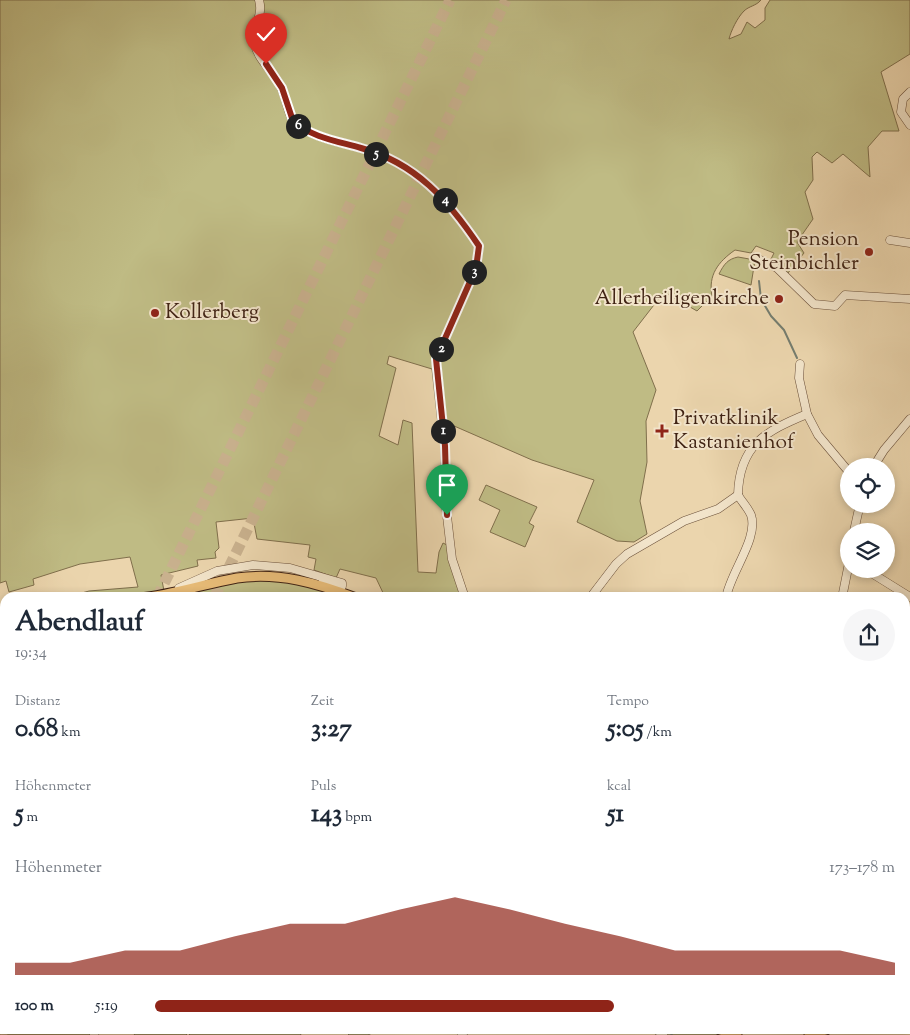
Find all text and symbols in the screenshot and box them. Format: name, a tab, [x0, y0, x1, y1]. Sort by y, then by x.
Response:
pin	[245, 13, 287, 64]
icon: check	[252, 20, 280, 48]
pin: 6	[286, 114, 310, 138]
text: 6	[295, 116, 302, 136]
pin: 5	[364, 142, 388, 166]
text: 5	[374, 144, 379, 164]
pin: 4	[432, 188, 458, 212]
text: 4	[442, 190, 449, 210]
place label: Pension Steinbichler	[749, 225, 859, 279]
marker: Pension Steinbichler	[863, 246, 875, 258]
pin: 3	[462, 260, 486, 284]
text: 3	[472, 262, 477, 282]
place label: Allerheiligenkirche	[594, 284, 769, 314]
marker: Allerheiligenkirche	[773, 293, 785, 305]
place label: Kollerberg	[165, 298, 259, 328]
marker: Kollerberg	[149, 307, 161, 319]
pin: 2	[428, 336, 454, 362]
text: 2	[438, 339, 445, 359]
place label: Privatklinik Kastanienhof	[673, 404, 796, 458]
pin: 1	[430, 418, 456, 444]
text: 1	[441, 421, 446, 441]
marker: Privatklinik Kastanienhof	[655, 424, 669, 438]
map controls	[840, 458, 895, 578]
button: locate	[840, 458, 895, 513]
pin	[426, 464, 468, 515]
icon: arrive	[433, 471, 461, 499]
button: layers	[840, 523, 895, 578]
text: Abendlauf	[15, 603, 144, 643]
button: share	[843, 609, 895, 661]
text: 19:34	[15, 642, 47, 665]
text: Distanz	[15, 692, 60, 712]
text: Zeit	[311, 692, 334, 712]
text: Tempo	[607, 692, 649, 712]
text: 0.68	[15, 712, 58, 748]
text: 3:27	[311, 712, 352, 748]
text: 5:05	[607, 712, 644, 748]
text: km	[58, 723, 80, 743]
text: /km	[644, 723, 672, 743]
text: Höhenmeter	[15, 777, 91, 797]
text: Puls	[311, 777, 336, 797]
text: kcal	[607, 777, 631, 797]
text: 5	[15, 797, 24, 833]
text: 143	[311, 797, 342, 833]
text: 51	[607, 797, 624, 833]
text: m	[24, 808, 38, 828]
text: bpm	[342, 808, 372, 828]
text: Höhenmeter	[15, 857, 102, 880]
text: 173–178 m	[829, 857, 895, 880]
text: 100 m	[15, 995, 54, 1018]
text: 5:19	[95, 995, 118, 1018]

